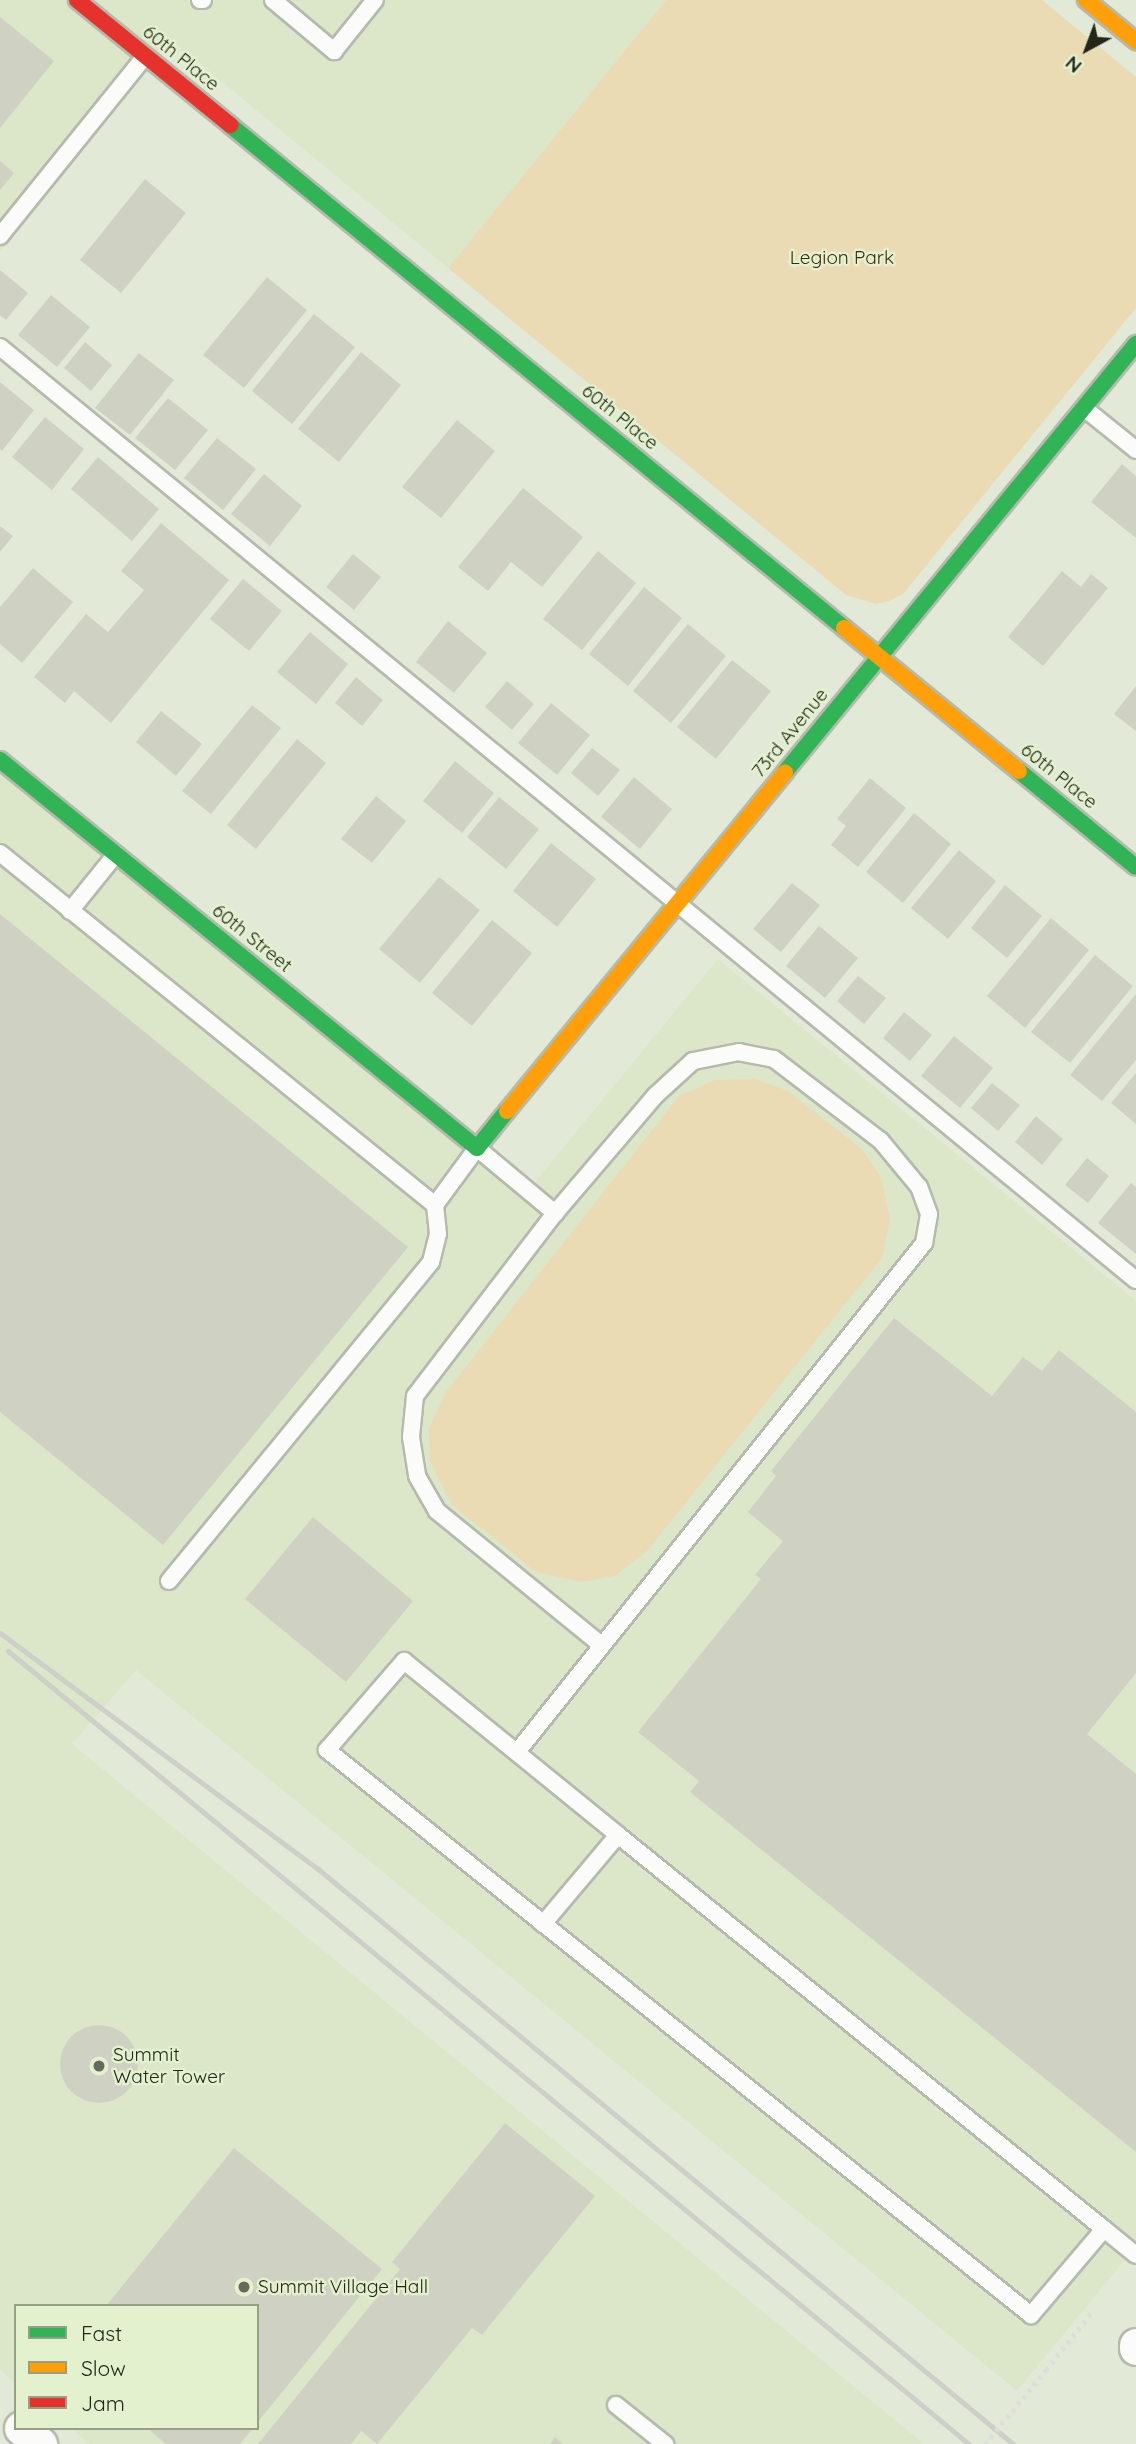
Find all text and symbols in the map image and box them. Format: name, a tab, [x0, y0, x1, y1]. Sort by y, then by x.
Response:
north arrow	[1052, 14, 1122, 84]
street label: 60th Place	[138, 20, 224, 96]
text: N	[1060, 51, 1086, 78]
park label: Legion Park	[790, 247, 894, 269]
street label: 60th Place	[577, 379, 663, 455]
street label: 73rd Avenue	[747, 684, 833, 782]
street label: 60th Place	[1016, 738, 1102, 814]
street label: 60th Street	[208, 899, 296, 977]
place label: Summit Water Tower	[113, 2044, 225, 2088]
marker: Summit Water Tower	[91, 2058, 107, 2074]
place label: Summit Village Hall	[258, 2276, 428, 2298]
marker: Summit Village Hall	[236, 2279, 252, 2295]
legend	[14, 2304, 259, 2430]
text: Fast	[81, 2320, 122, 2346]
text: Slow	[81, 2355, 126, 2381]
text: Jam	[81, 2390, 125, 2416]

